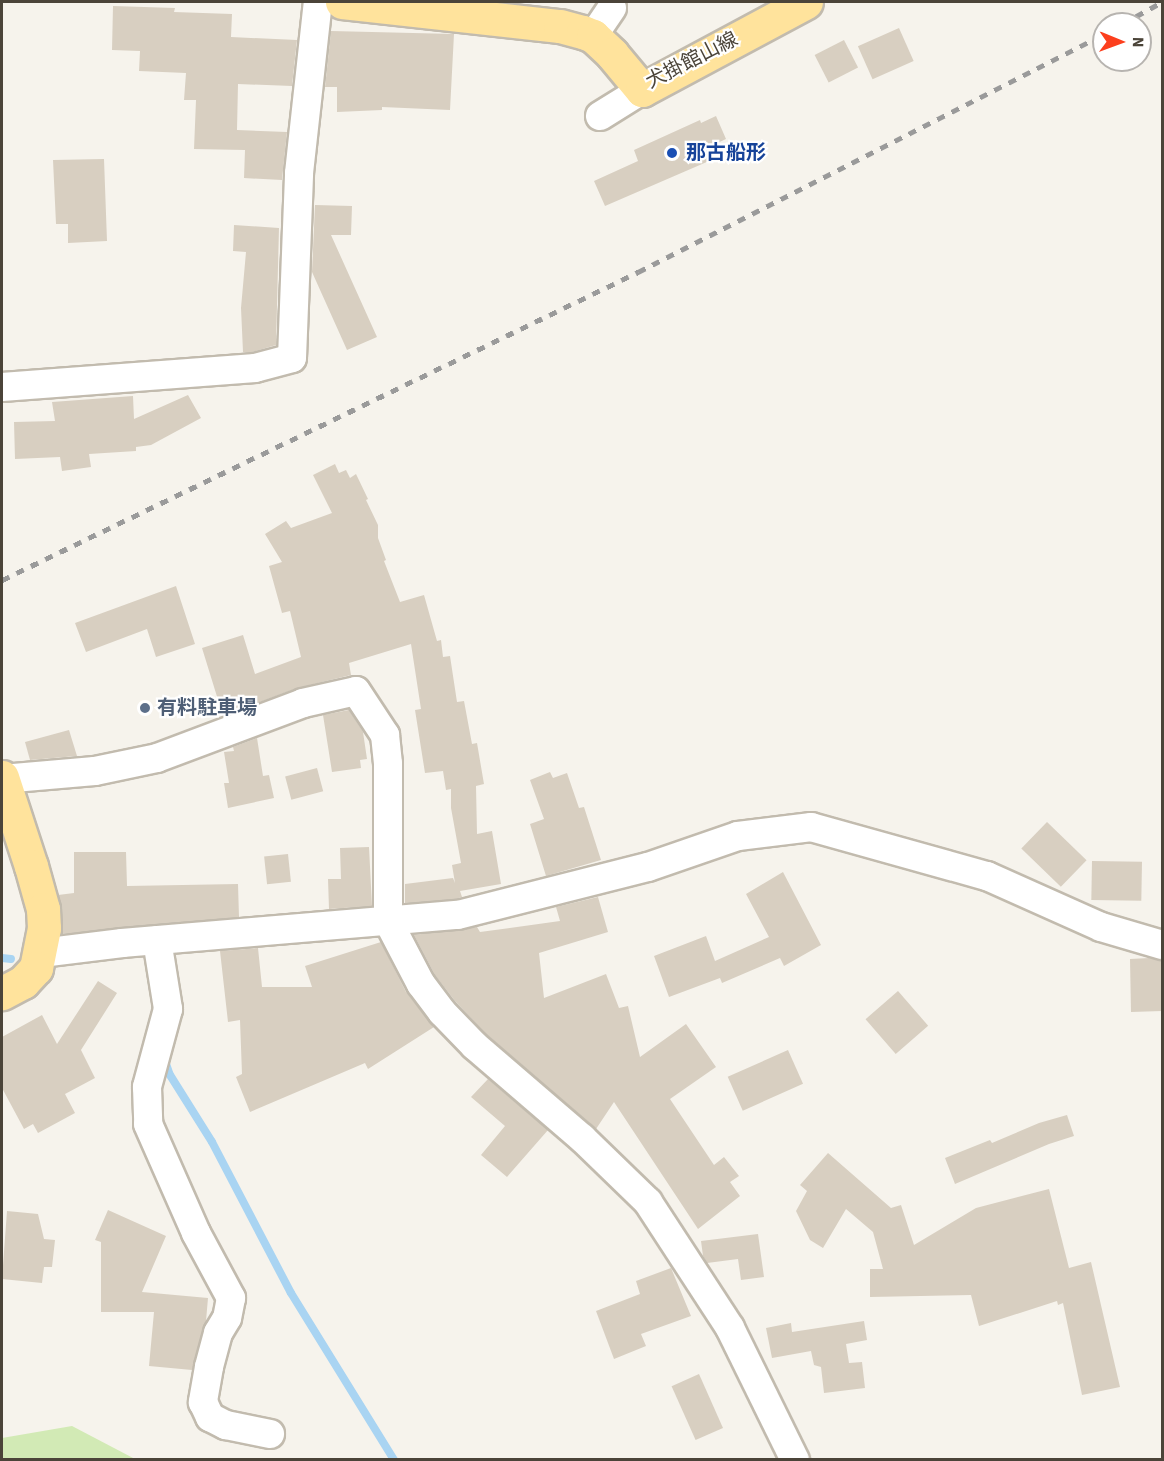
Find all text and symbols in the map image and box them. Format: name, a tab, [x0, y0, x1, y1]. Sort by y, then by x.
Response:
north arrow	[1092, 12, 1152, 72]
street label: 犬掛館山線	[642, 28, 742, 94]
text: N	[1127, 37, 1149, 48]
place label: 那古船形	[686, 141, 766, 165]
marker: 那古船形	[663, 144, 681, 162]
place label: 有料駐車場	[157, 696, 257, 720]
marker: 有料駐車場	[138, 701, 152, 715]

